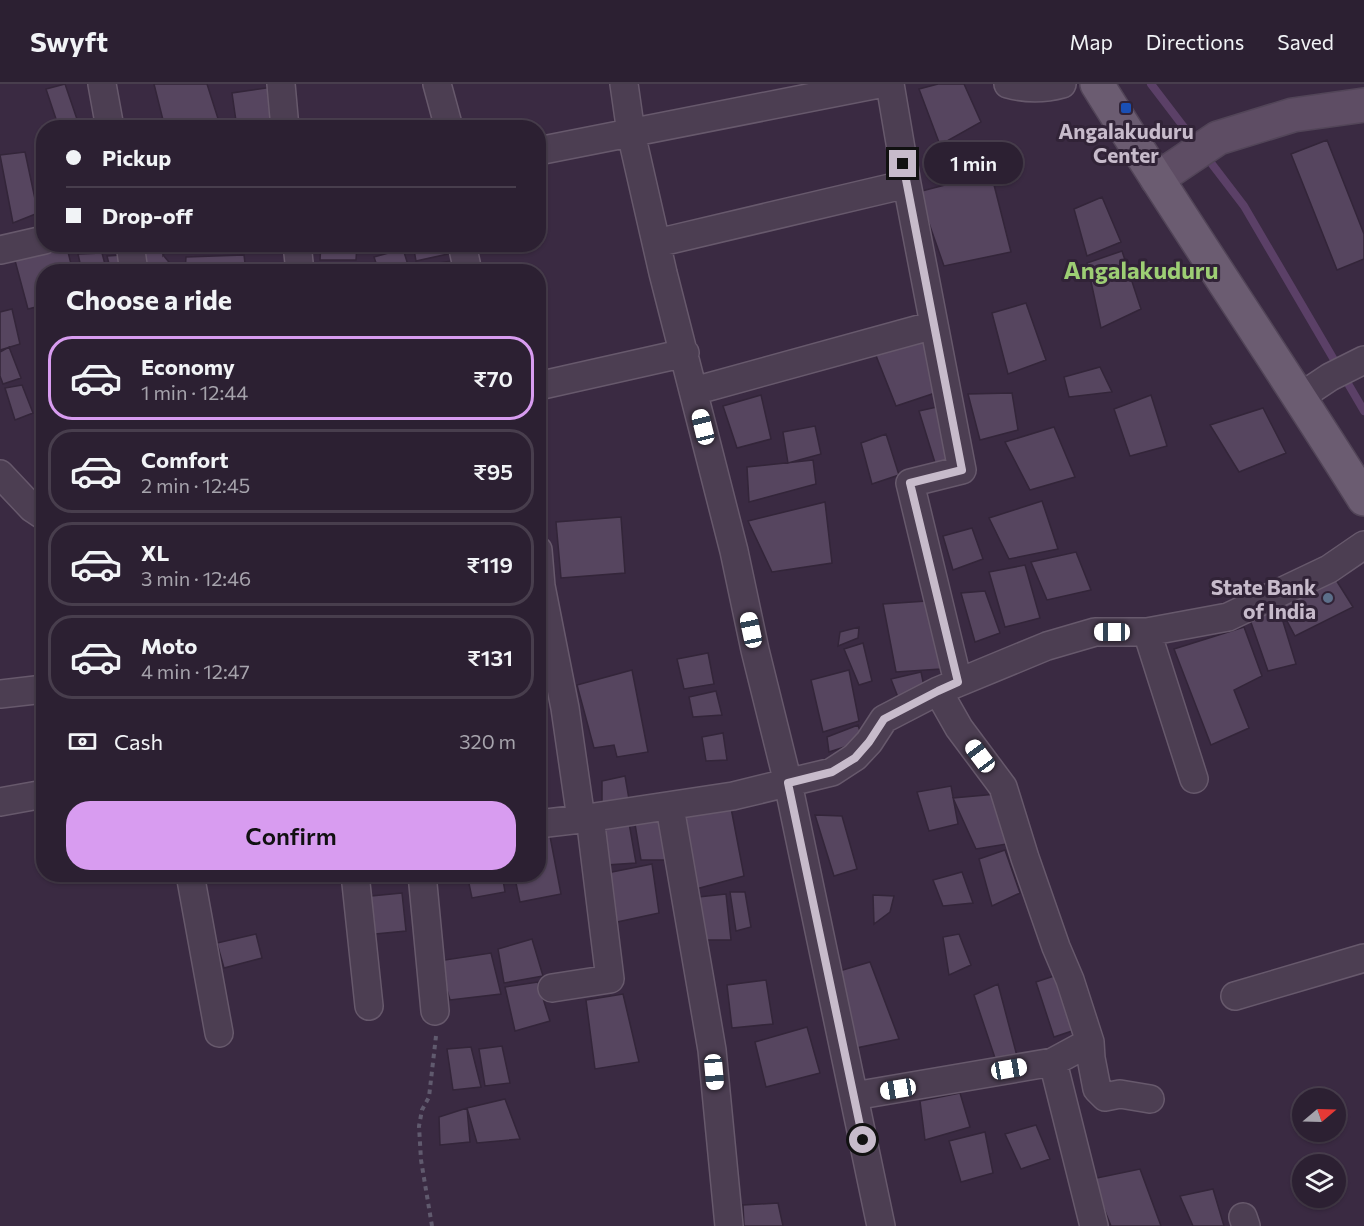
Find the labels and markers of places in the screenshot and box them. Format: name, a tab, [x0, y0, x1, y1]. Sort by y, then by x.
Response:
marker: Angalakuduru Center	[1119, 101, 1133, 115]
place label: Angalakuduru Center	[1058, 118, 1194, 167]
place label: State Bank of India	[1211, 574, 1316, 623]
marker: State Bank of India	[1321, 591, 1335, 605]

